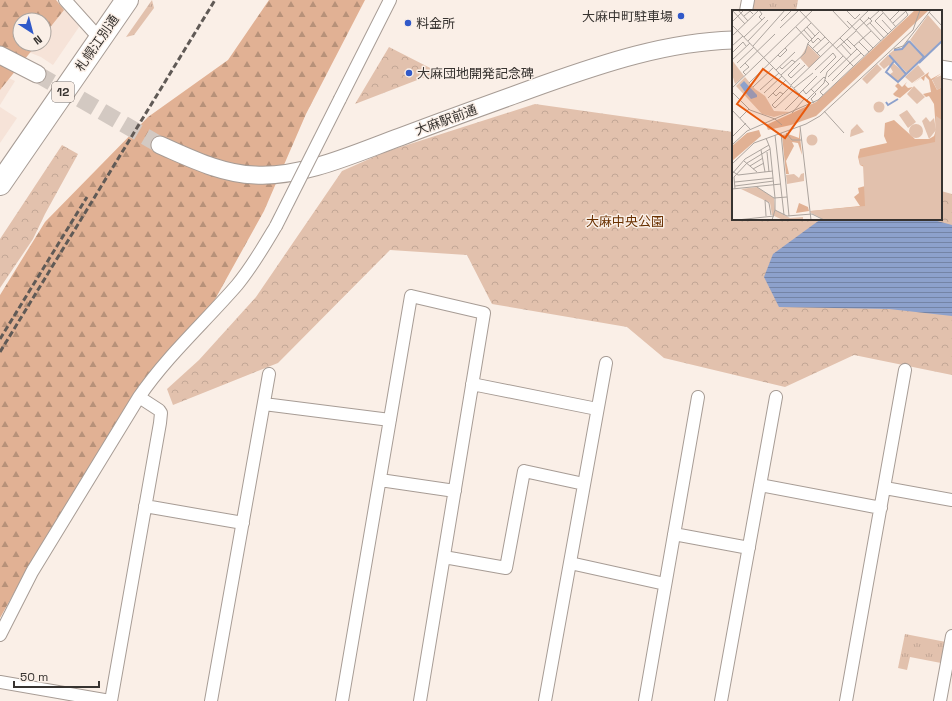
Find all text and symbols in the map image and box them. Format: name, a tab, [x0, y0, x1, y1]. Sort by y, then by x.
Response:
place label: 大麻中町駐車場	[582, 8, 673, 25]
inset map	[732, 10, 942, 220]
street label: 札幌江別通	[71, 11, 123, 75]
marker: 大麻中町駐車場	[676, 11, 686, 21]
north arrow	[12, 12, 52, 52]
place label: 料金所	[416, 15, 455, 32]
marker: 料金所	[403, 18, 413, 28]
text: N	[31, 32, 45, 48]
place label: 大麻団地開発記念碑	[417, 65, 534, 82]
marker: 大麻団地開発記念碑	[404, 68, 414, 78]
road number: 12	[52, 82, 74, 102]
street label: 大麻駅前通	[413, 101, 479, 139]
park label: 大麻中央公園	[586, 213, 664, 230]
scale bar	[14, 663, 99, 689]
text: 50 m	[20, 669, 48, 685]

